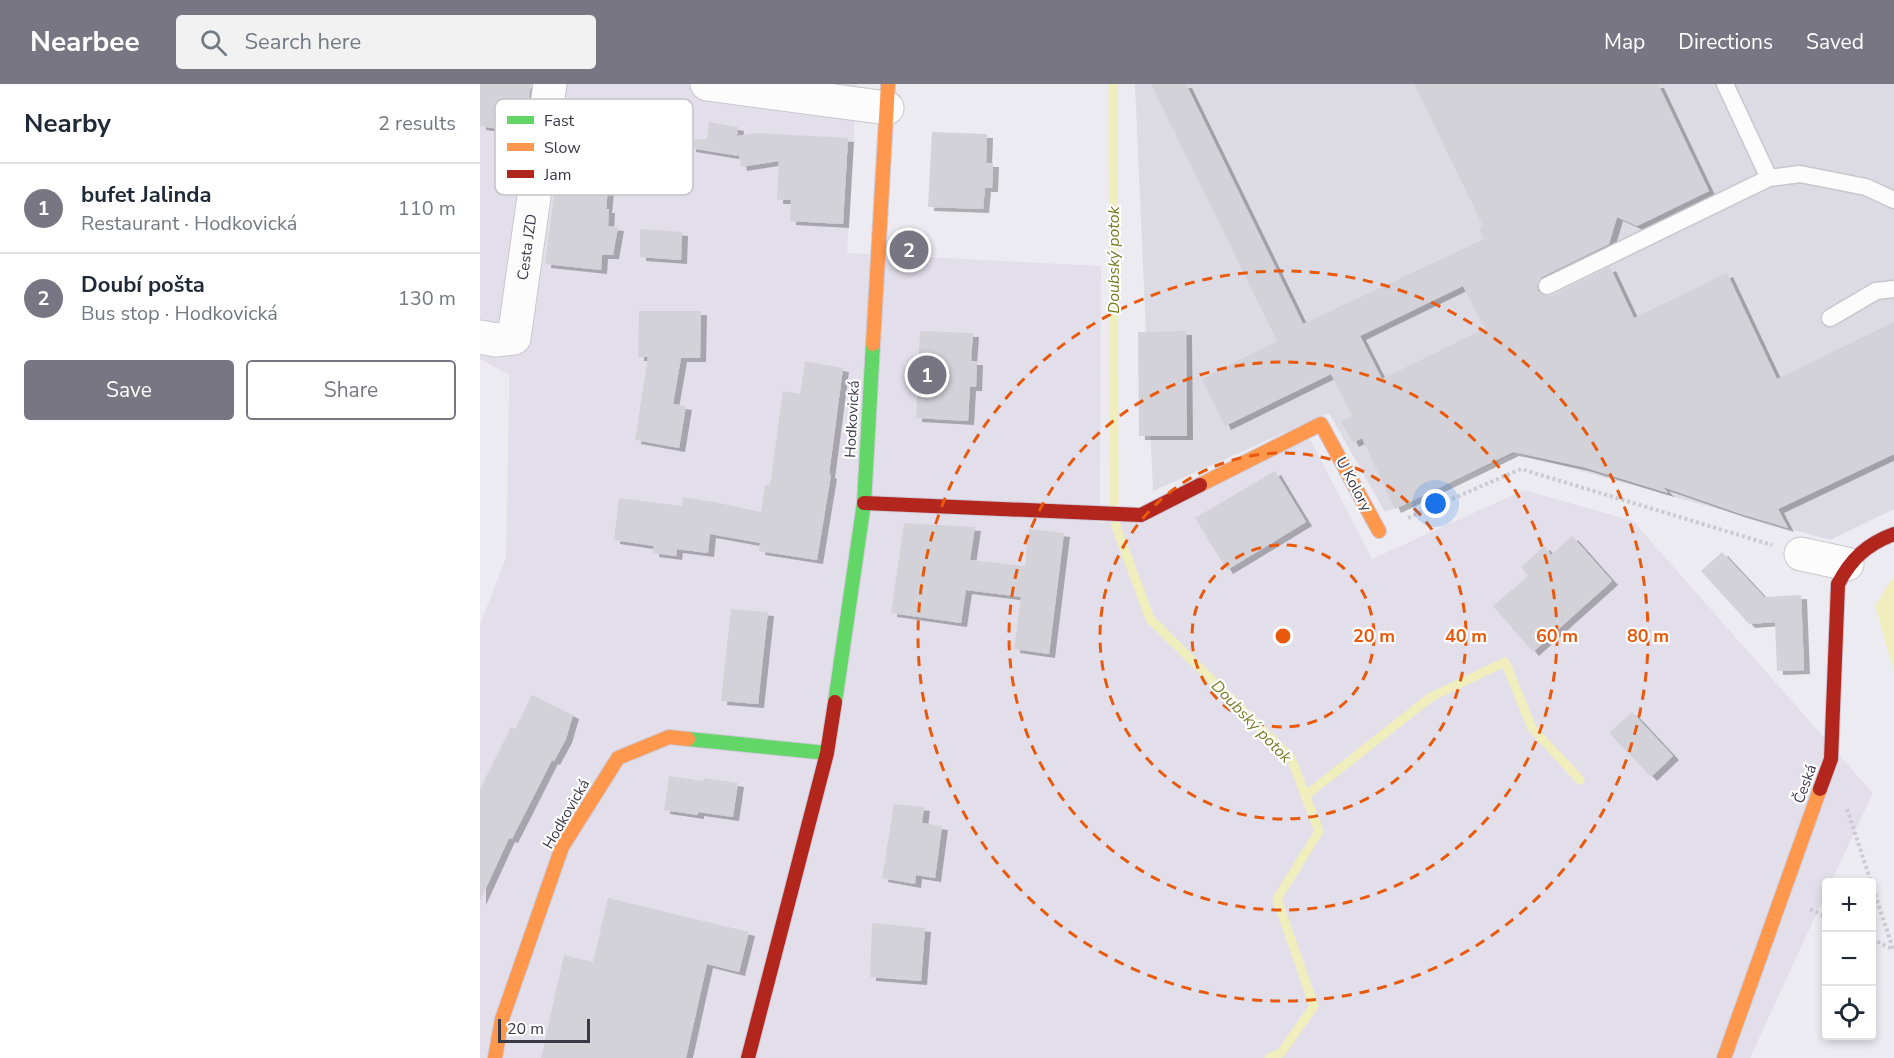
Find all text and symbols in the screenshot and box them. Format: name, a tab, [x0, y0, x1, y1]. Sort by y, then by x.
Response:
search box	[176, 15, 596, 69]
text: Nearbee	[30, 23, 140, 61]
icon: search	[197, 26, 230, 59]
text: Search here	[245, 27, 361, 57]
text: Map	[1604, 28, 1645, 56]
text: Directions	[1678, 28, 1773, 56]
text: Saved	[1806, 28, 1864, 56]
legend	[495, 99, 693, 195]
text: Nearby	[24, 106, 111, 141]
text: 2 results	[378, 110, 456, 137]
text: Fast	[544, 110, 575, 132]
text: Slow	[544, 137, 581, 159]
text: Jam	[543, 164, 571, 186]
text: bufet Jalinda	[81, 180, 212, 210]
text: 1	[38, 195, 50, 222]
text: 110 m	[398, 195, 456, 222]
water label: Doubský potok	[1103, 205, 1125, 314]
text: Restaurant · Hodkovická	[81, 210, 297, 237]
street label: Cesta JZD	[512, 213, 542, 281]
pin: 2	[890, 228, 928, 272]
text: Doubí pošta	[81, 270, 205, 300]
text: 2	[38, 285, 50, 312]
text: 130 m	[398, 285, 456, 312]
text: Bus stop · Hodkovická	[81, 300, 278, 327]
pin: 1	[908, 352, 946, 398]
button: Save	[24, 360, 234, 420]
button: Share	[246, 360, 456, 420]
street label: Hodkovická	[840, 380, 864, 458]
street label: U Kolory	[1331, 453, 1377, 515]
your location	[1421, 489, 1450, 518]
text: 20 m	[1353, 624, 1395, 648]
text: 40 m	[1445, 624, 1487, 648]
text: 60 m	[1536, 624, 1578, 648]
text: 80 m	[1627, 624, 1669, 648]
centre of rings	[1273, 626, 1293, 646]
water label: Doubský potok	[1206, 675, 1297, 769]
street label: Česká	[1788, 761, 1821, 806]
street label: Hodkovická	[538, 775, 594, 853]
map controls	[1822, 878, 1876, 1040]
button: +	[1822, 878, 1876, 932]
button: −	[1822, 932, 1876, 986]
button: locate	[1822, 986, 1876, 1040]
scale bar	[498, 1016, 590, 1044]
text: 20 m	[507, 1018, 544, 1040]

